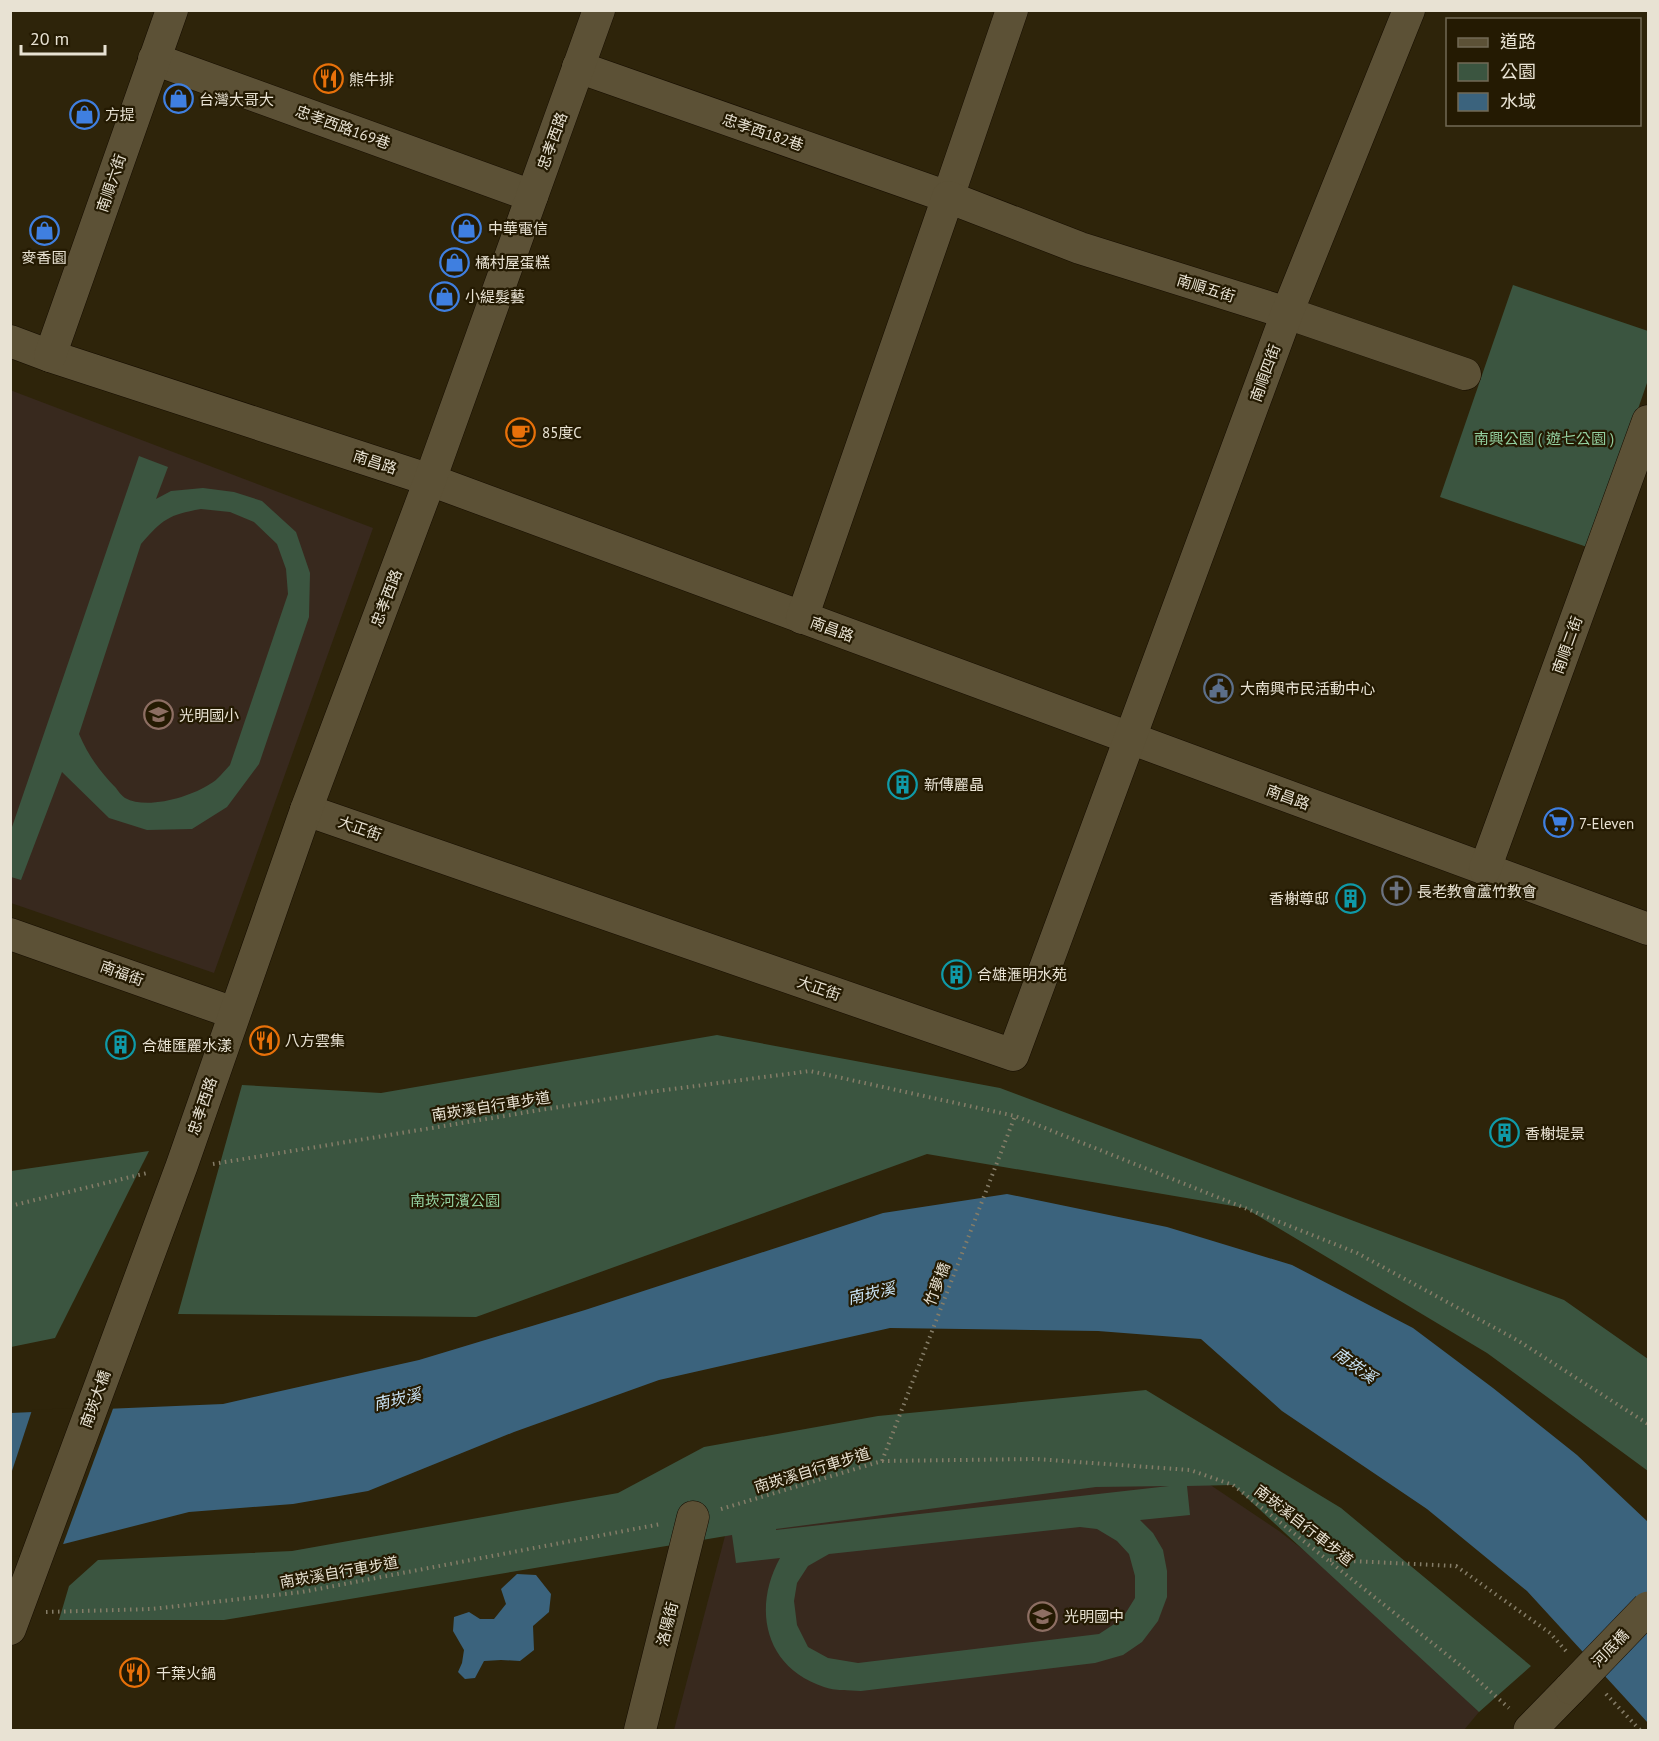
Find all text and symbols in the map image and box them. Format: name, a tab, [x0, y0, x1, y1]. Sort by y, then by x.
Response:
scale bar	[21, 18, 105, 56]
legend	[1446, 18, 1641, 126]
text: 20 m	[30, 27, 69, 50]
text: 道路	[1500, 30, 1536, 53]
text: 公園	[1500, 60, 1536, 83]
restaurant icon: 熊牛排	[312, 63, 344, 95]
place label: 熊牛排	[349, 70, 394, 89]
shop icon: 台灣大哥大	[162, 83, 194, 115]
place label: 台灣大哥大	[199, 90, 274, 109]
text: 水域	[1500, 90, 1536, 113]
shop icon: 方提	[68, 98, 100, 130]
street label: 忠孝西路169巷	[293, 101, 393, 153]
place label: 方提	[105, 105, 135, 124]
street label: 忠孝西182巷	[720, 109, 806, 155]
street label: 忠孝西路	[533, 110, 571, 172]
street label: 南順六街	[92, 152, 130, 214]
shop icon: 中華電信	[451, 212, 483, 244]
shop icon: 麥香園	[28, 214, 60, 246]
place label: 中華電信	[488, 219, 548, 238]
shop icon: 橘村屋蛋糕	[438, 246, 470, 278]
place label: 麥香園	[21, 248, 67, 267]
place label: 橘村屋蛋糕	[475, 253, 550, 272]
street label: 南順五街	[1175, 270, 1237, 306]
shop icon: 小緹髮藝	[428, 280, 460, 312]
place label: 小緹髮藝	[465, 287, 525, 306]
street label: 南順四街	[1246, 342, 1284, 404]
cafe icon: 85度C	[505, 416, 537, 448]
place label: 85度C	[542, 423, 582, 442]
park label: 南興公園 ( 遊七公園 )	[1474, 429, 1614, 448]
street label: 南昌路	[351, 446, 399, 478]
street label: 忠孝西路	[366, 567, 406, 629]
street label: 南昌路	[808, 612, 856, 646]
street label: 南順二街	[1548, 614, 1586, 676]
public building icon: 大南興市民活動中心	[1203, 672, 1235, 704]
place label: 大南興市民活動中心	[1240, 679, 1375, 698]
school or university icon: 光明國小	[142, 699, 174, 731]
place label: 光明國小	[179, 706, 239, 725]
building icon: 新傳麗晶	[887, 768, 919, 800]
place label: 新傳麗晶	[924, 775, 984, 794]
street label: 南昌路	[1264, 780, 1312, 814]
supermarket icon: 7-Eleven	[1542, 807, 1574, 839]
street label: 大正街	[336, 812, 384, 844]
place label: 7-Eleven	[1579, 814, 1634, 833]
church icon: 長老教會蘆竹教會	[1380, 875, 1412, 907]
building icon: 香榭尊邸	[1334, 882, 1366, 914]
place label: 長老教會蘆竹教會	[1417, 882, 1537, 901]
place label: 香榭尊邸	[1269, 889, 1329, 908]
street label: 南福街	[98, 956, 146, 990]
building icon: 合雄滙明水苑	[940, 958, 972, 990]
place label: 合雄滙明水苑	[977, 965, 1067, 984]
street label: 大正街	[795, 972, 843, 1004]
restaurant icon: 八方雲集	[248, 1024, 280, 1056]
building icon: 合雄匯麗水漾	[105, 1029, 137, 1061]
place label: 八方雲集	[285, 1031, 345, 1050]
place label: 合雄匯麗水漾	[142, 1036, 232, 1055]
street label: 忠孝西路	[183, 1075, 221, 1137]
street label: 南崁溪自行車步道	[430, 1087, 552, 1125]
building icon: 香榭堤景	[1488, 1117, 1520, 1149]
place label: 香榭堤景	[1525, 1124, 1585, 1143]
park label: 南崁河濱公園	[410, 1191, 500, 1210]
street label: 竹夢橋	[920, 1260, 954, 1308]
water label: 南崁溪	[845, 1277, 899, 1308]
water label: 南崁溪	[1330, 1343, 1382, 1388]
street label: 南崁大橋	[76, 1368, 114, 1430]
water label: 南崁溪	[371, 1383, 425, 1414]
street label: 南崁溪自行車步道	[752, 1443, 872, 1497]
street label: 南崁溪自行車步道	[1251, 1481, 1357, 1569]
street label: 南崁溪自行車步道	[278, 1552, 400, 1592]
street label: 洛陽街	[652, 1600, 682, 1648]
school or university icon: 光明國中	[1027, 1600, 1059, 1632]
place label: 光明國中	[1064, 1607, 1124, 1626]
street label: 河底橋	[1588, 1625, 1632, 1671]
restaurant icon: 千葉火鍋	[119, 1657, 151, 1689]
place label: 千葉火鍋	[156, 1664, 216, 1683]

